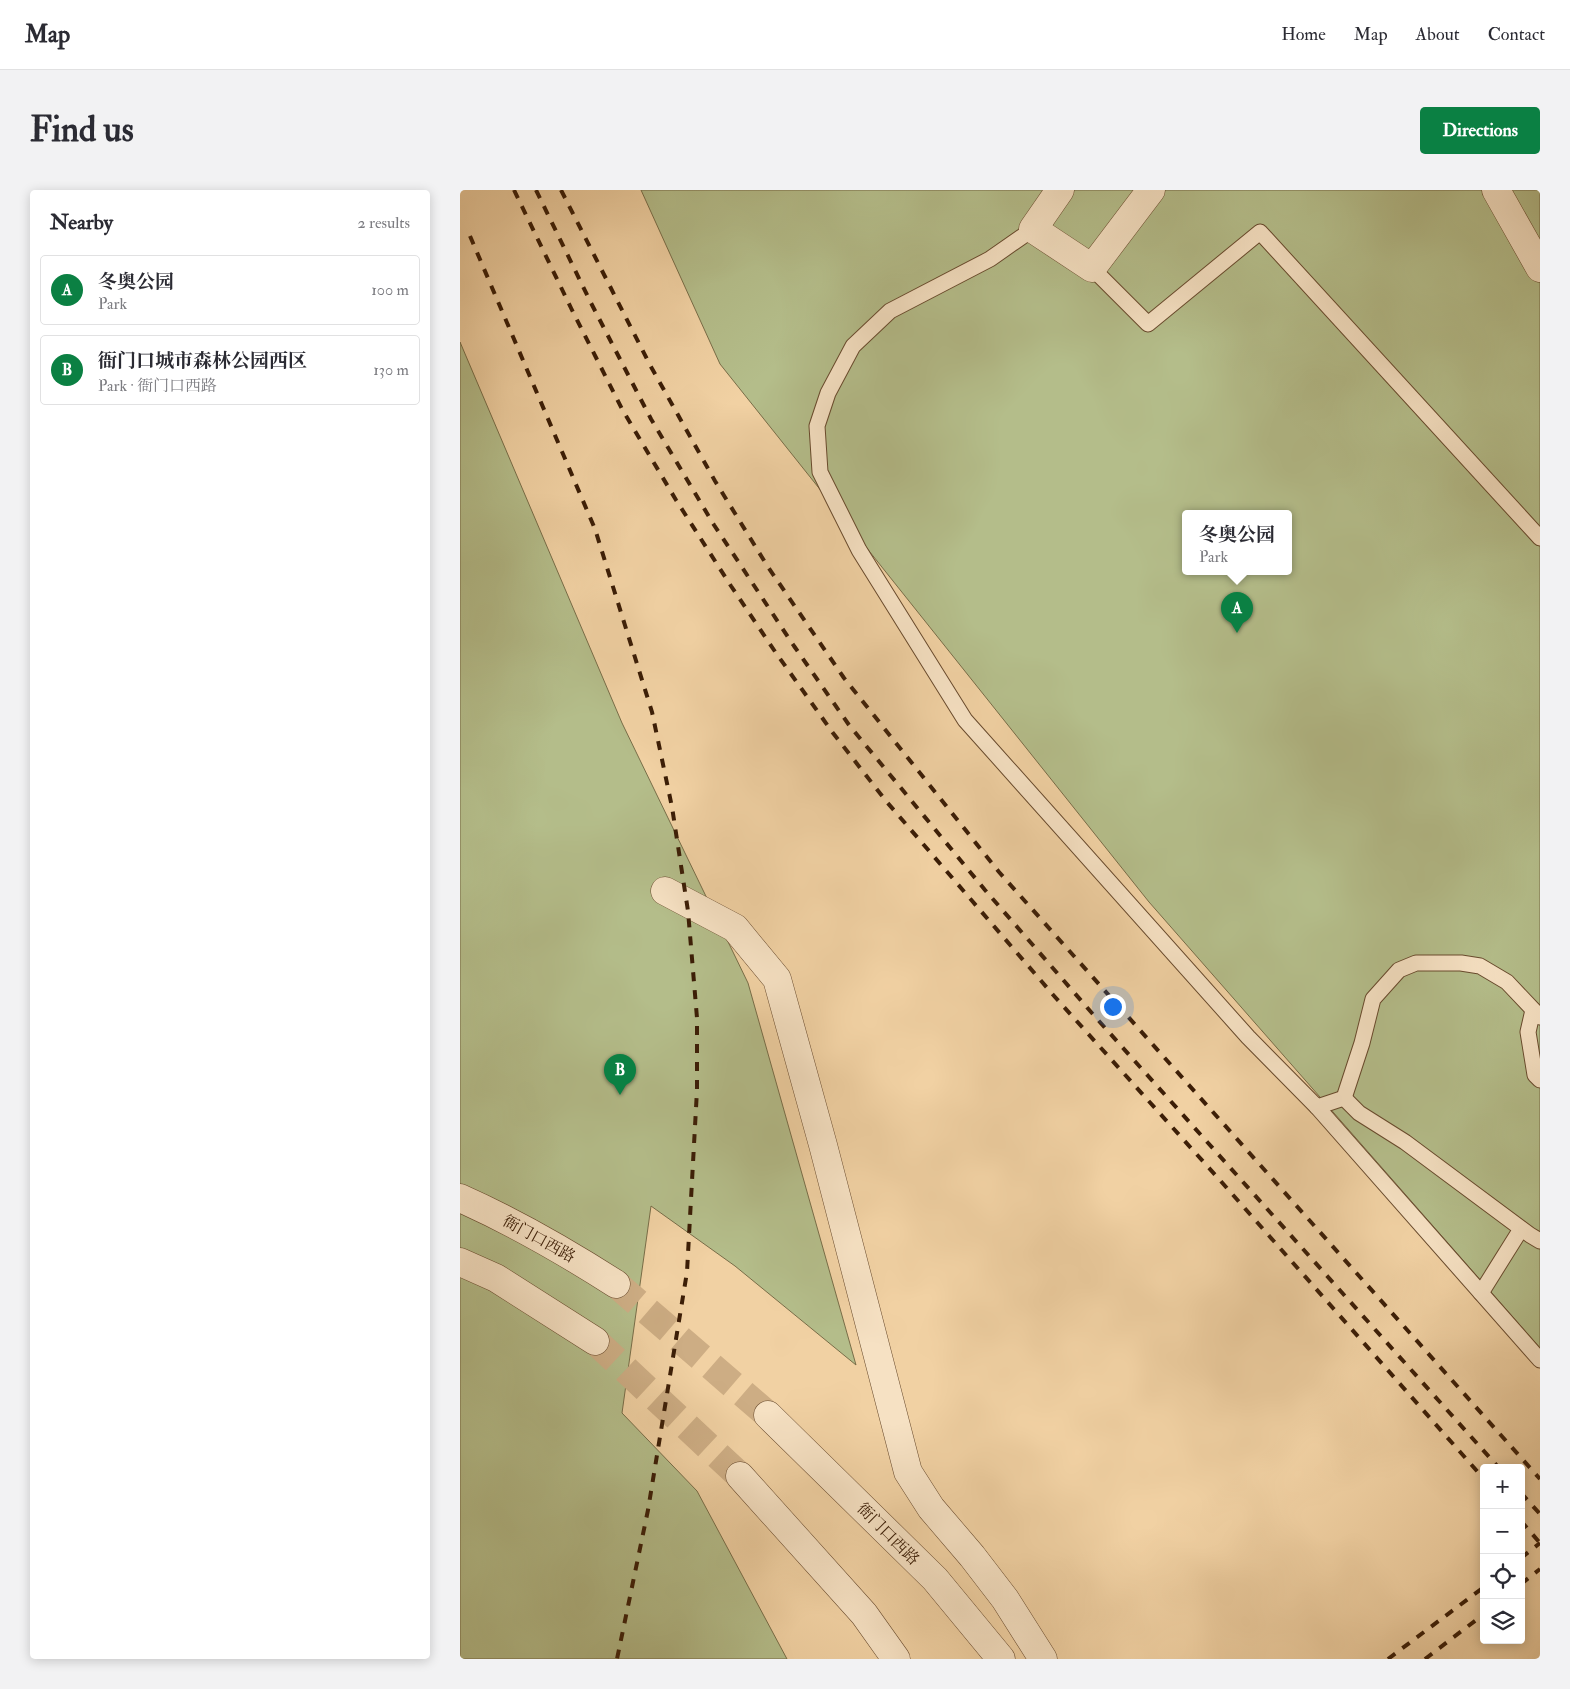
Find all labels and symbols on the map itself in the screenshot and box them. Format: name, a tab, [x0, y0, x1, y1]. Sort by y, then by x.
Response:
pin: A	[1221, 592, 1253, 633]
your location	[1100, 994, 1126, 1020]
pin: B	[604, 1054, 636, 1095]
street label: 衙门口西路	[499, 1211, 579, 1267]
street label: 衙门口西路	[853, 1499, 923, 1569]

